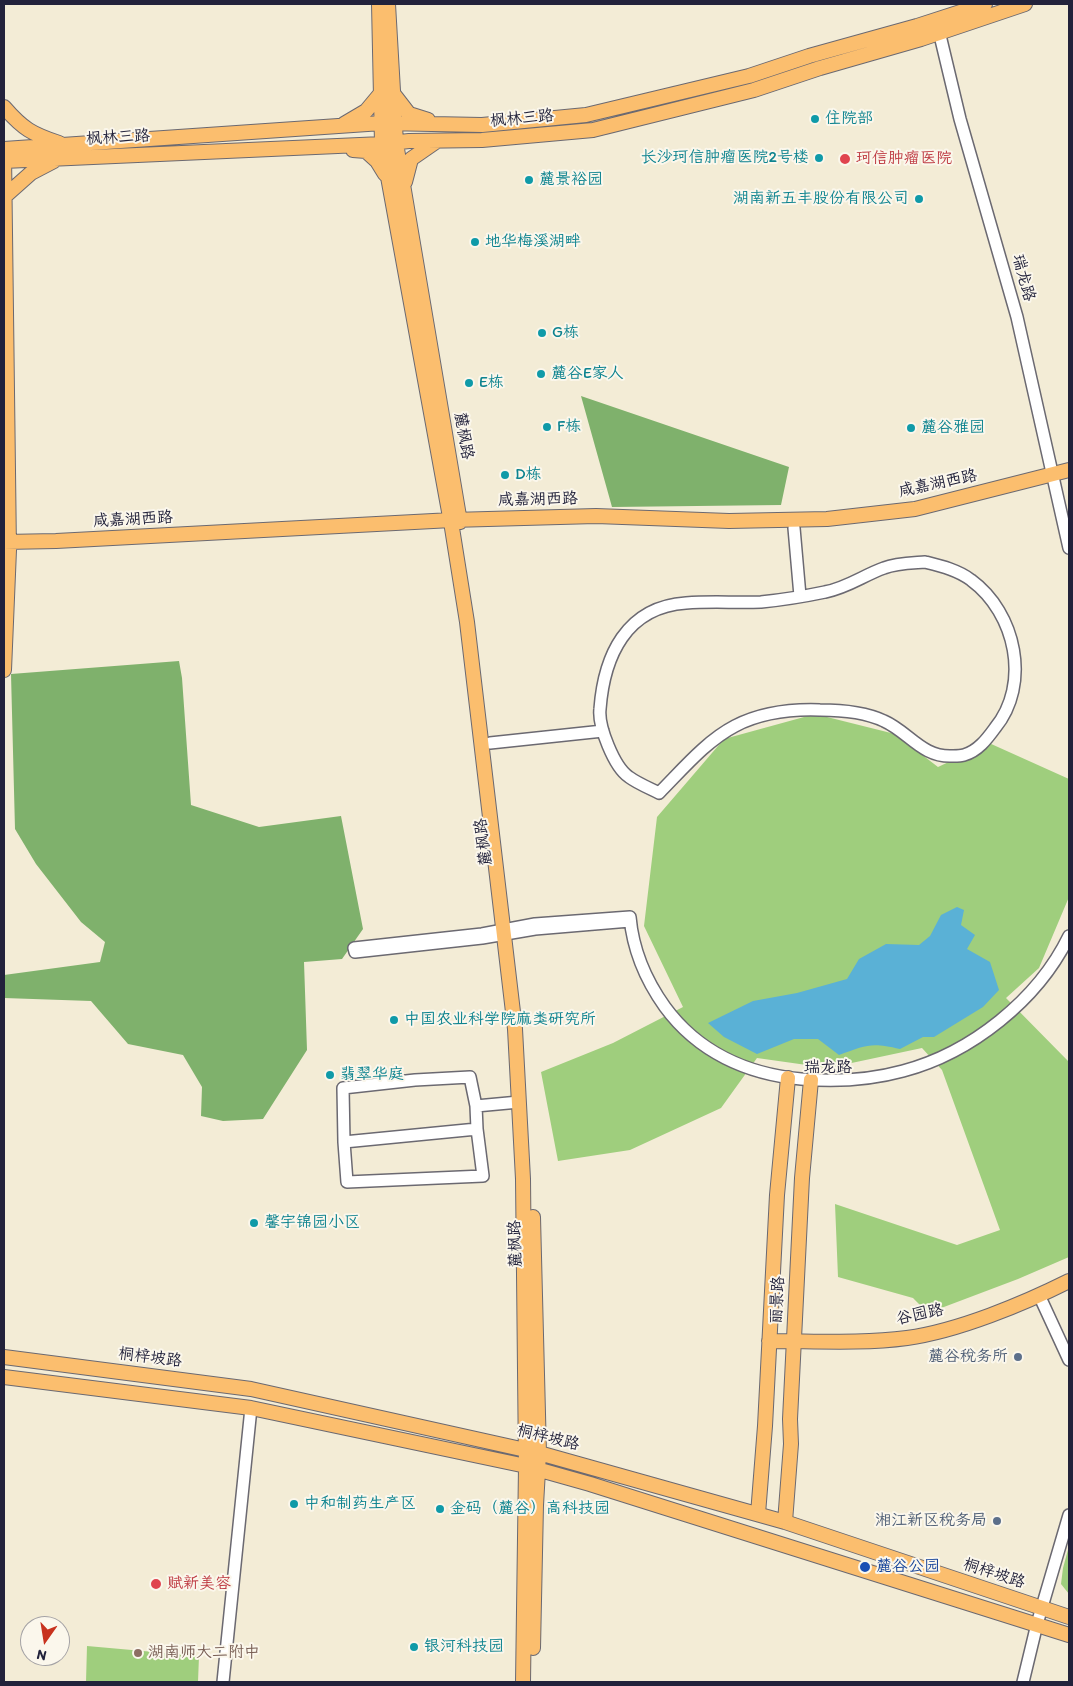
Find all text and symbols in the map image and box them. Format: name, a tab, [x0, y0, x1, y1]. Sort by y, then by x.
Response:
street label: 枫林三路	[489, 107, 555, 131]
place label: 住院部	[825, 109, 873, 129]
marker: 住院部	[809, 113, 821, 125]
street label: 枫林三路	[86, 127, 150, 149]
place label: 长沙珂信肿瘤医院2号楼	[641, 148, 809, 168]
place label: 珂信肿瘤医院	[856, 149, 952, 169]
marker: 长沙珂信肿瘤医院2号楼	[813, 152, 825, 164]
marker: 珂信肿瘤医院	[838, 152, 852, 166]
place label: 麓景裕园	[539, 170, 603, 190]
marker: 麓景裕园	[523, 174, 535, 186]
place label: 湖南新五丰股份有限公司	[733, 189, 909, 209]
marker: 湖南新五丰股份有限公司	[913, 193, 925, 205]
place label: 地华梅溪湖畔	[485, 232, 581, 252]
marker: 地华梅溪湖畔	[469, 236, 481, 248]
street label: 瑞龙路	[1008, 252, 1038, 304]
place label: G栋	[552, 323, 579, 343]
marker: G栋	[536, 327, 548, 339]
place label: 麓谷E家人	[551, 364, 624, 384]
marker: 麓谷E家人	[535, 368, 547, 380]
place label: E栋	[479, 373, 504, 393]
marker: E栋	[463, 377, 475, 389]
street label: 麓枫路	[449, 411, 477, 461]
place label: F栋	[557, 417, 581, 437]
place label: 麓谷雅园	[921, 418, 985, 438]
marker: F栋	[541, 421, 553, 433]
marker: 麓谷雅园	[905, 422, 917, 434]
place label: D栋	[515, 465, 542, 485]
street label: 咸嘉湖西路	[897, 466, 979, 502]
marker: D栋	[499, 469, 511, 481]
street label: 咸嘉湖西路	[498, 490, 578, 510]
street label: 咸嘉湖西路	[93, 508, 173, 532]
street label: 麓枫路	[472, 817, 496, 867]
place label: 中国农业科学院麻类研究所	[404, 1010, 596, 1030]
marker: 中国农业科学院麻类研究所	[388, 1014, 400, 1026]
street label: 瑞龙路	[804, 1058, 852, 1078]
place label: 翡翠华庭	[340, 1065, 404, 1085]
marker: 翡翠华庭	[324, 1069, 336, 1081]
place label: 馨宇锦园小区	[264, 1213, 360, 1233]
marker: 馨宇锦园小区	[248, 1217, 260, 1229]
street label: 麓枫路	[506, 1220, 526, 1268]
street label: 丽景路	[767, 1276, 789, 1324]
street label: 谷园路	[895, 1301, 945, 1329]
street label: 桐梓坡路	[117, 1345, 183, 1371]
place label: 麓谷税务所	[928, 1347, 1008, 1367]
marker: 麓谷税务所	[1012, 1351, 1024, 1363]
street label: 桐梓坡路	[515, 1421, 581, 1455]
place label: 中和制药生产区	[304, 1494, 416, 1514]
marker: 中和制药生产区	[288, 1498, 300, 1510]
place label: 金码（麓谷）高科技园	[450, 1499, 610, 1519]
marker: 金码（麓谷）高科技园	[434, 1503, 446, 1515]
place label: 湘江新区税务局	[875, 1511, 987, 1531]
marker: 湘江新区税务局	[991, 1515, 1003, 1527]
street label: 桐梓坡路	[961, 1555, 1027, 1593]
place label: 麓谷公园	[876, 1557, 940, 1577]
marker: 麓谷公园	[858, 1560, 872, 1574]
place label: 赋新美容	[167, 1574, 231, 1594]
marker: 赋新美容	[149, 1577, 163, 1591]
north arrow	[20, 1616, 70, 1666]
place label: 银河科技园	[424, 1637, 504, 1657]
marker: 银河科技园	[408, 1641, 420, 1653]
place label: 湖南师大二附中	[148, 1643, 260, 1663]
text: N	[35, 1646, 48, 1664]
marker: 湖南师大二附中	[132, 1647, 144, 1659]

